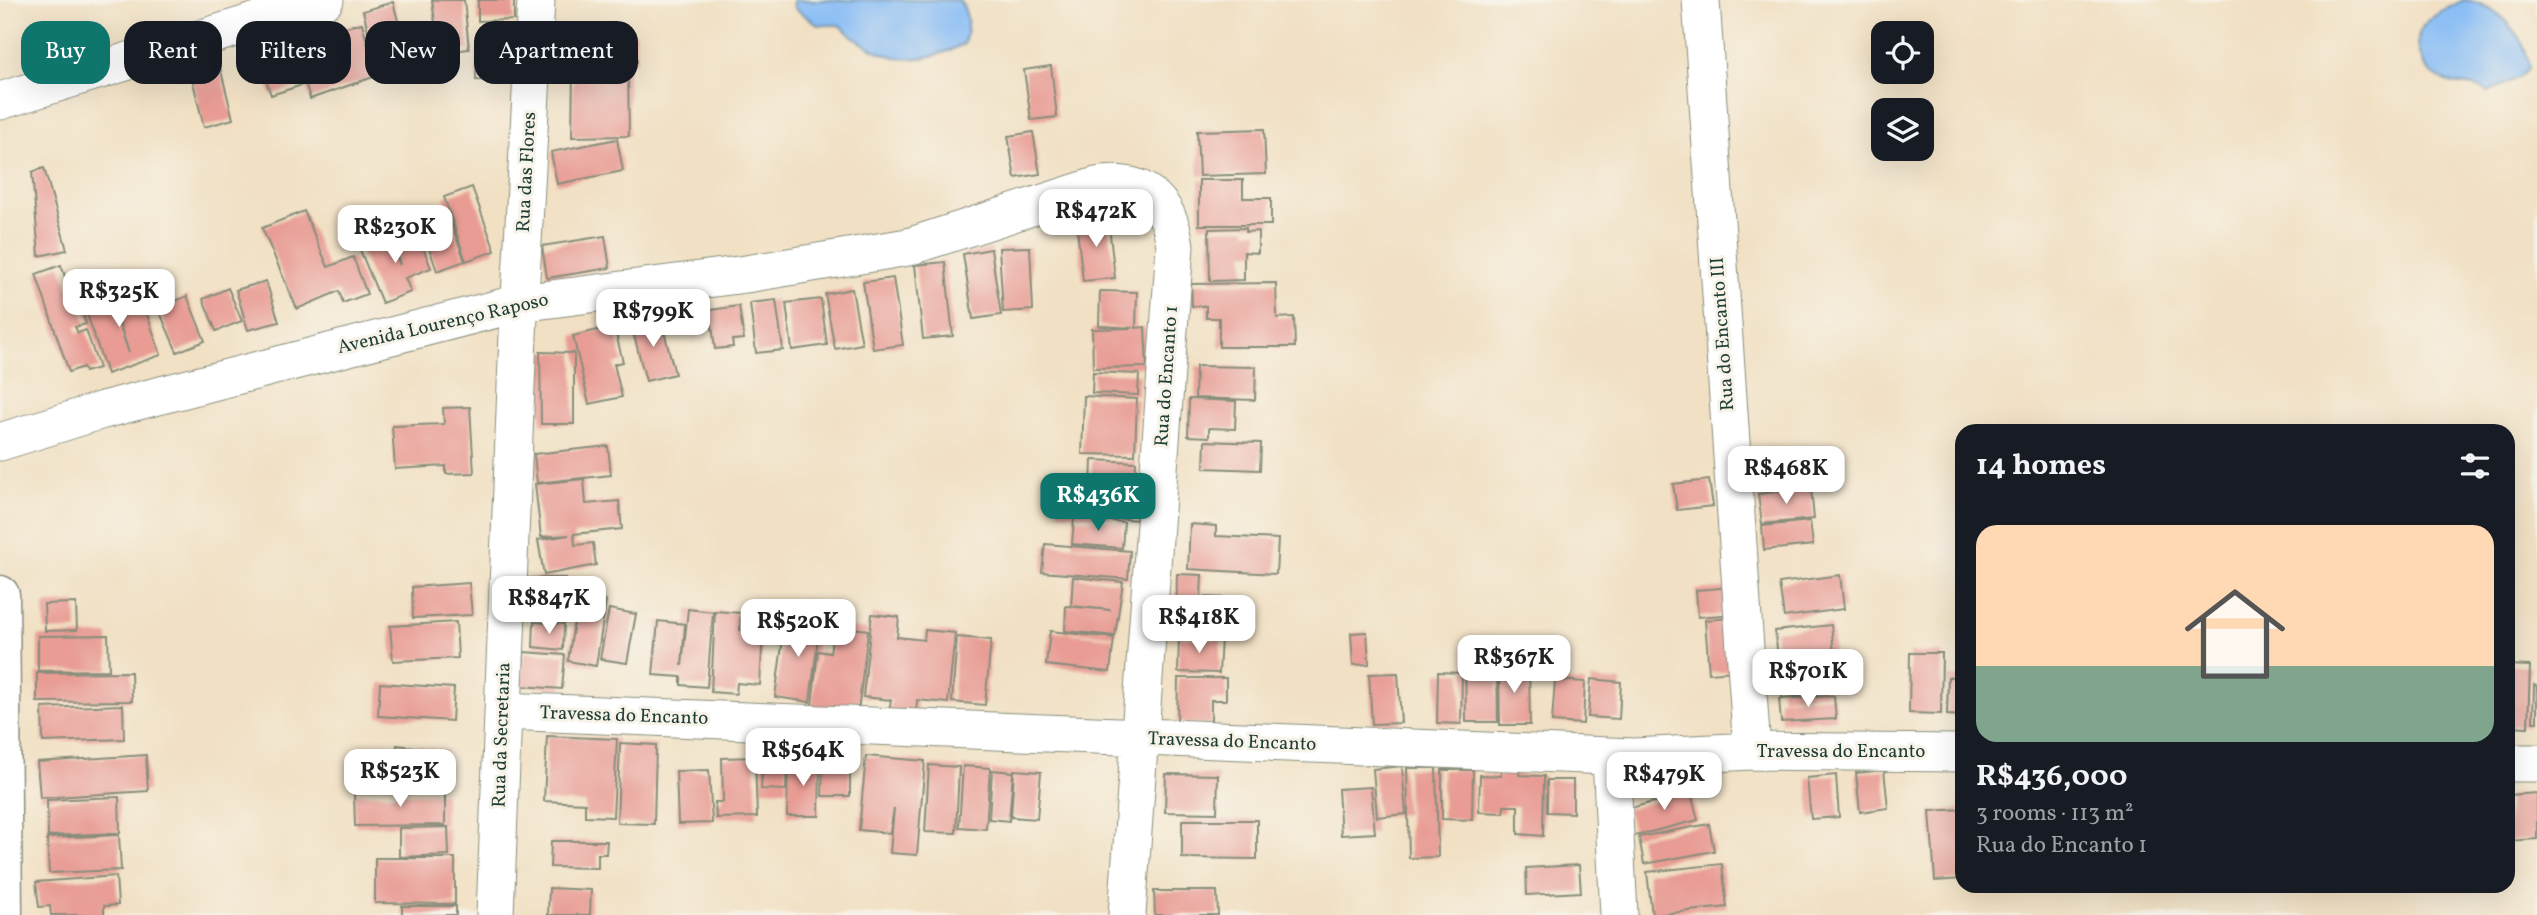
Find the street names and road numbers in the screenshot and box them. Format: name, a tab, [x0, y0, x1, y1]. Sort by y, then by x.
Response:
street label: Rua das Flores	[511, 111, 543, 233]
street label: Rua do Encanto III	[1705, 256, 1741, 412]
street label: Avenida Lourenço Raposo	[335, 287, 551, 361]
street label: Rua do Encanto 1	[1149, 305, 1185, 447]
street label: Rua da Secretaria	[486, 662, 518, 808]
street label: Travessa do Encanto	[539, 700, 709, 732]
street label: Travessa do Encanto	[1147, 726, 1317, 758]
street label: Travessa do Encanto	[1757, 739, 1925, 765]

